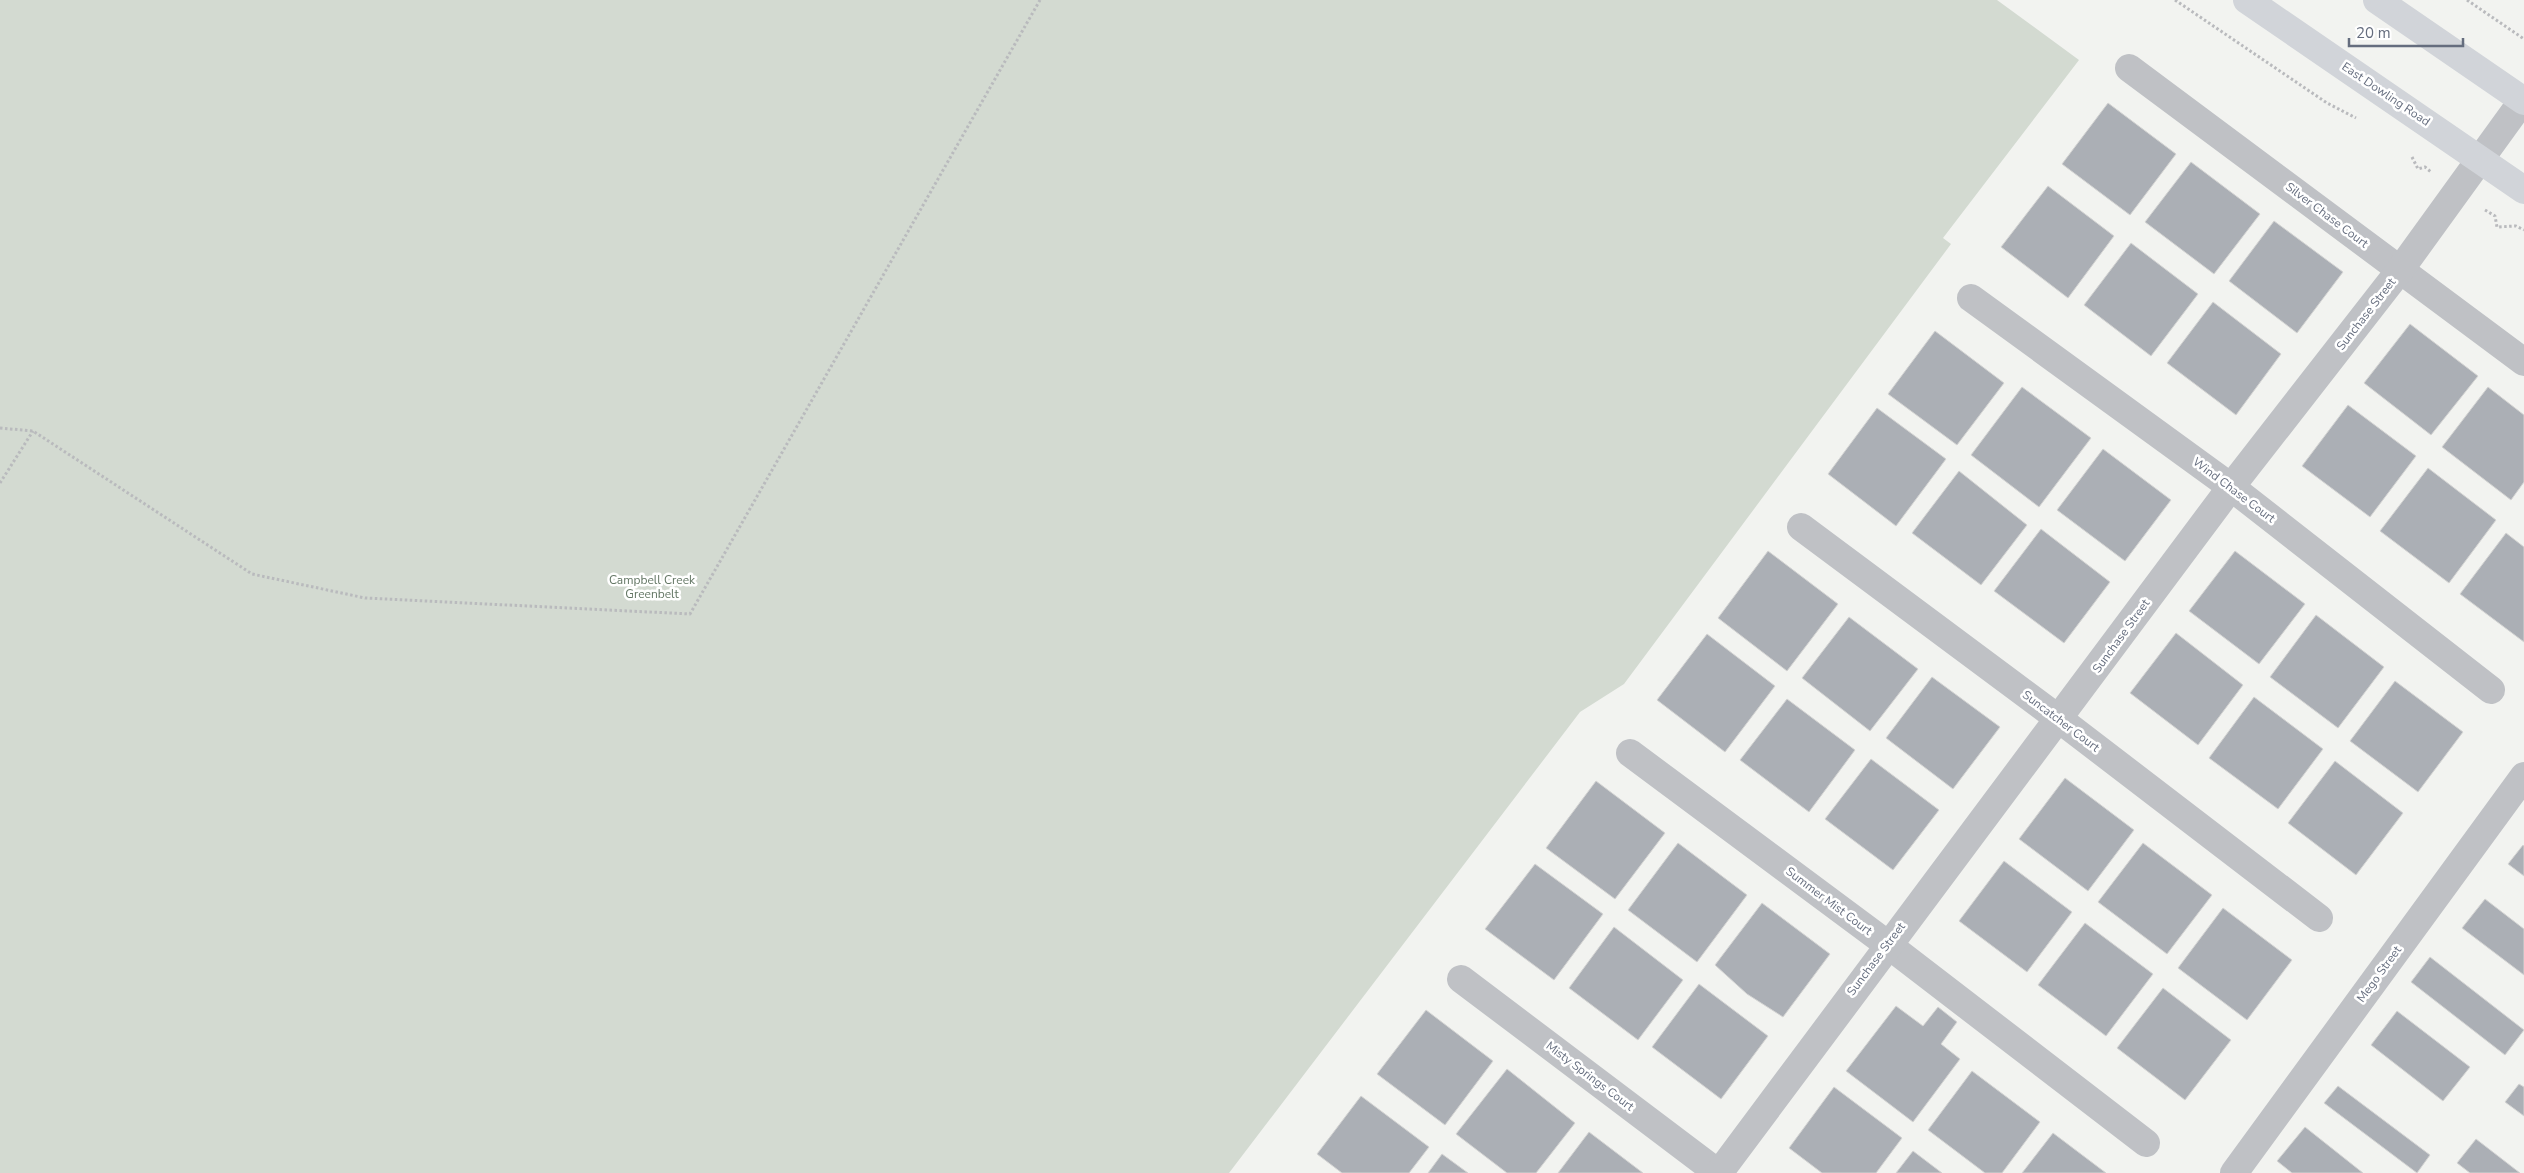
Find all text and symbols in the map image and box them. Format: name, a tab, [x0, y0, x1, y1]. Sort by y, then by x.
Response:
scale bar	[2349, 15, 2463, 47]
text: 20 m	[2356, 23, 2391, 43]
street label: East Dowling Road	[2339, 59, 2433, 129]
street label: Silver Chase Court	[2282, 179, 2372, 252]
street label: Sunchase Street	[2333, 274, 2400, 353]
street label: Wind Chase Court	[2190, 454, 2279, 527]
park label: Campbell Creek Greenbelt	[609, 572, 696, 602]
street label: Sunchase Street	[2089, 595, 2154, 676]
street label: Suncatcher Court	[2019, 687, 2104, 756]
street label: Summer Mist Court	[1783, 863, 1876, 939]
street label: Sunchase Street	[1843, 919, 1909, 999]
street label: Mego Street	[2353, 942, 2405, 1005]
street label: Misty Springs Court	[1543, 1038, 1638, 1115]

